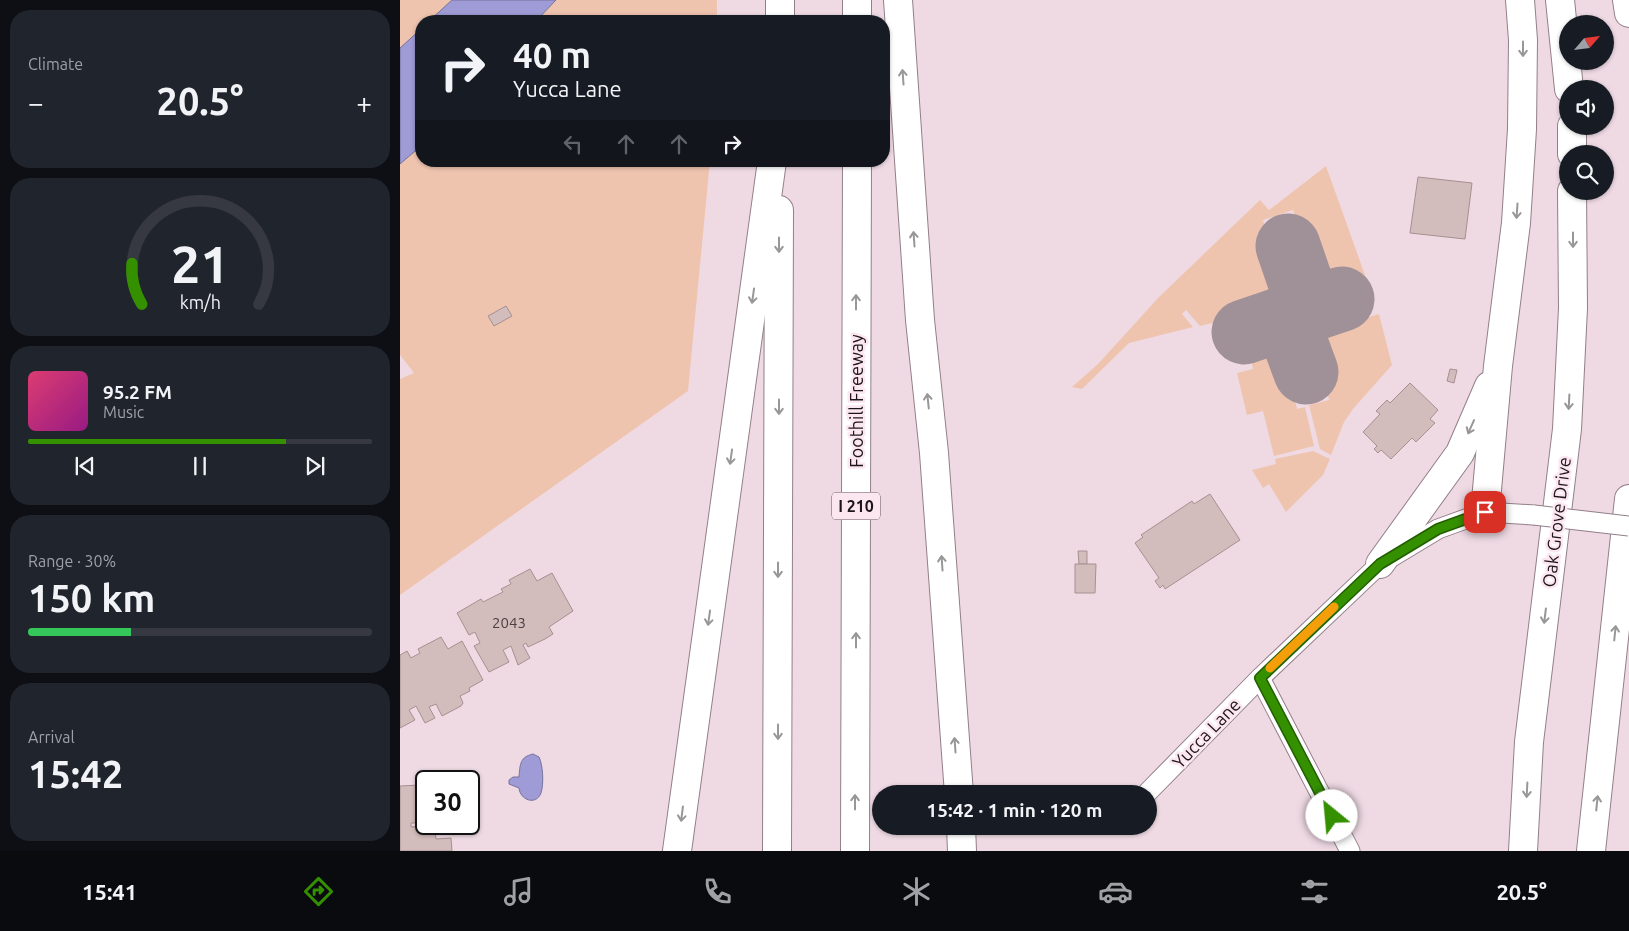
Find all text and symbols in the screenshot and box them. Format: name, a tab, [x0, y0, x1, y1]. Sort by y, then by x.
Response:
north arrow	[1559, 15, 1614, 70]
map controls	[1559, 15, 1614, 200]
icon: right	[430, 35, 495, 100]
text: 40 m	[513, 35, 591, 75]
one-way arrow	[1518, 40, 1528, 56]
text: Climate	[28, 55, 83, 73]
one-way arrow	[899, 69, 908, 85]
text: Yucca Lane	[513, 76, 622, 101]
text: 20.5°	[156, 80, 244, 122]
button: sound	[1559, 80, 1614, 135]
text: −	[28, 87, 44, 118]
text: +	[356, 87, 372, 118]
icon: left	[559, 130, 587, 158]
icon: ahead	[612, 130, 640, 158]
icon: ahead	[665, 130, 693, 158]
icon: right	[718, 130, 746, 158]
button: search	[1559, 145, 1614, 200]
one-way arrow	[1512, 203, 1521, 219]
one-way arrow	[910, 231, 919, 247]
one-way arrow	[1568, 232, 1578, 248]
text: 21	[171, 235, 229, 293]
one-way arrow	[774, 236, 784, 253]
one-way arrow	[748, 288, 758, 304]
text: km/h	[179, 292, 221, 312]
one-way arrow	[851, 295, 861, 311]
street label: Foothill Freeway	[846, 334, 866, 468]
text: 95.2 FM	[103, 381, 172, 403]
one-way arrow	[924, 393, 933, 409]
one-way arrow	[1564, 394, 1573, 410]
one-way arrow	[774, 399, 784, 415]
text: Music	[103, 403, 144, 421]
one-way arrow	[1466, 419, 1476, 434]
one-way arrow	[726, 449, 736, 465]
icon: previous	[71, 452, 99, 480]
icon: pause	[186, 452, 214, 480]
icon: next	[301, 452, 329, 480]
street label: Oak Grove Drive	[1538, 456, 1574, 588]
pin	[1464, 491, 1506, 533]
road number: I 210	[832, 492, 880, 520]
icon: arrive	[1471, 498, 1499, 526]
text: Range · 30%	[28, 552, 116, 570]
one-way arrow	[938, 555, 947, 571]
one-way arrow	[773, 562, 783, 578]
text: 150 km	[28, 577, 155, 619]
one-way arrow	[1540, 608, 1550, 624]
one-way arrow	[704, 610, 714, 626]
house number: 2043	[492, 614, 526, 631]
one-way arrow	[1611, 625, 1620, 641]
one-way arrow	[851, 632, 861, 648]
street label: Yucca Lane	[1168, 694, 1244, 772]
one-way arrow	[773, 724, 783, 740]
text: Arrival	[28, 728, 75, 746]
one-way arrow	[951, 737, 960, 753]
text: 15:42	[28, 753, 123, 795]
speed limit sign: 30	[415, 770, 480, 835]
one-way arrow	[1522, 782, 1531, 798]
position arrow	[1305, 789, 1357, 841]
one-way arrow	[851, 795, 860, 811]
one-way arrow	[1592, 795, 1602, 811]
text: 15:42 · 1 min · 120 m	[927, 799, 1102, 821]
one-way arrow	[677, 805, 687, 821]
icon: directions	[301, 874, 336, 909]
icon: music	[501, 874, 536, 909]
icon: phone	[700, 874, 735, 909]
icon: climate	[899, 874, 934, 909]
icon: car	[1098, 874, 1133, 909]
icon: filters	[1297, 874, 1332, 909]
text: 15:41	[82, 879, 137, 904]
text: 20.5°	[1496, 879, 1547, 904]

